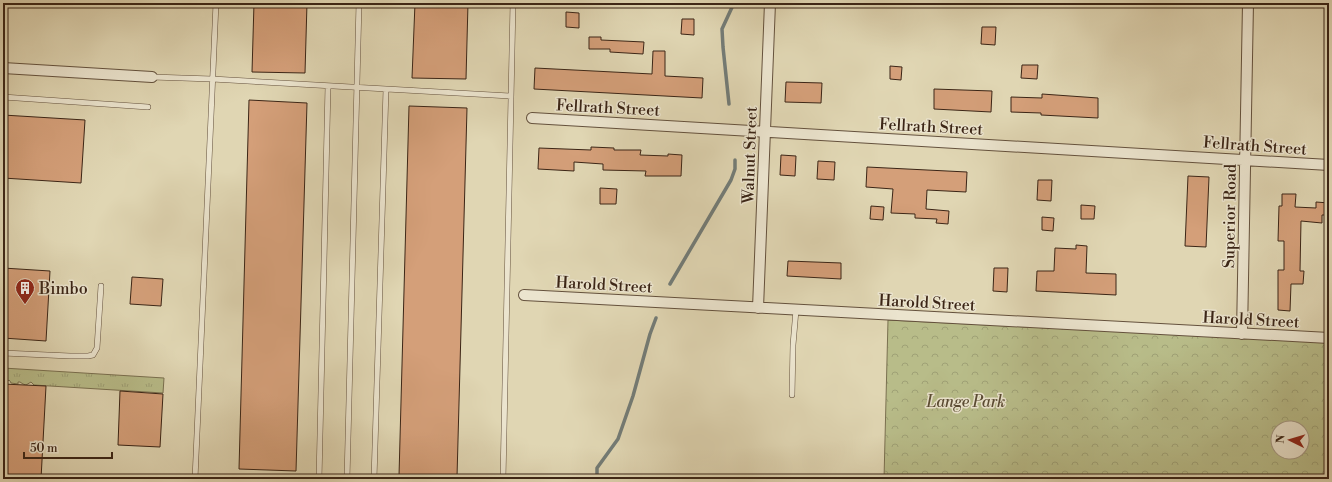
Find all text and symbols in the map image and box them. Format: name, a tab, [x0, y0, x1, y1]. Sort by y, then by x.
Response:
street label: Fellrath Street	[555, 95, 661, 121]
street label: Walnut Street	[738, 106, 762, 205]
street label: Fellrath Street	[878, 114, 984, 140]
street label: Fellrath Street	[1202, 132, 1308, 160]
street label: Superior Road	[1219, 164, 1241, 268]
street label: Harold Street	[555, 272, 653, 298]
building icon: Bimbo	[14, 277, 36, 305]
place label: Bimbo	[38, 279, 88, 299]
street label: Harold Street	[878, 290, 976, 316]
street label: Harold Street	[1202, 307, 1300, 333]
park label: Lange Park	[926, 392, 1005, 412]
north arrow	[1270, 420, 1310, 460]
scale bar	[24, 434, 112, 460]
text: N	[1274, 434, 1288, 444]
text: 50 m	[30, 441, 58, 456]

